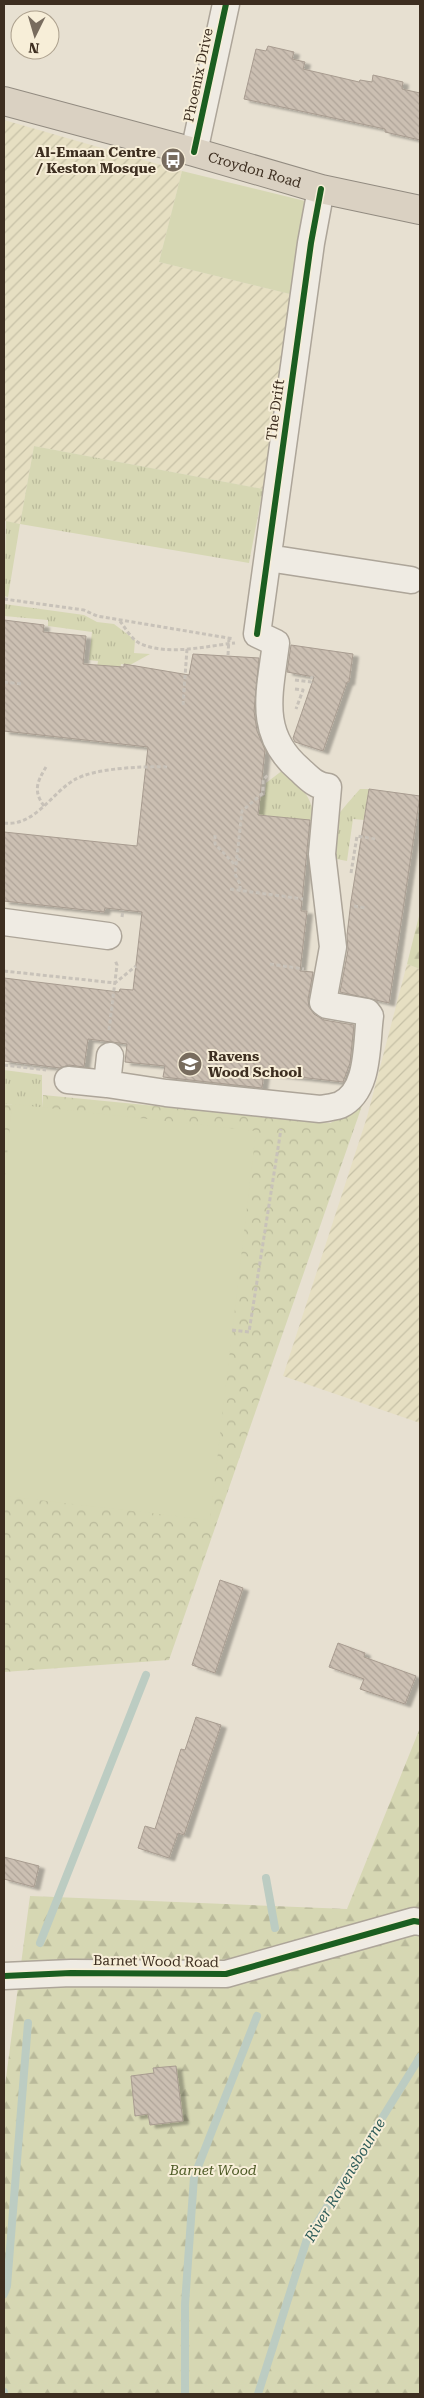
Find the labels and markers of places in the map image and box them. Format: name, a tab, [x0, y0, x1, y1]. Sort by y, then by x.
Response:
place label: Al-Emaan Centre / Keston Mosque	[35, 144, 156, 176]
bus stop icon: Al-Emaan Centre / Keston Mosque	[160, 147, 186, 173]
place label: Ravens Wood School	[208, 1048, 302, 1080]
school or university icon: Ravens Wood School	[177, 1051, 203, 1077]

